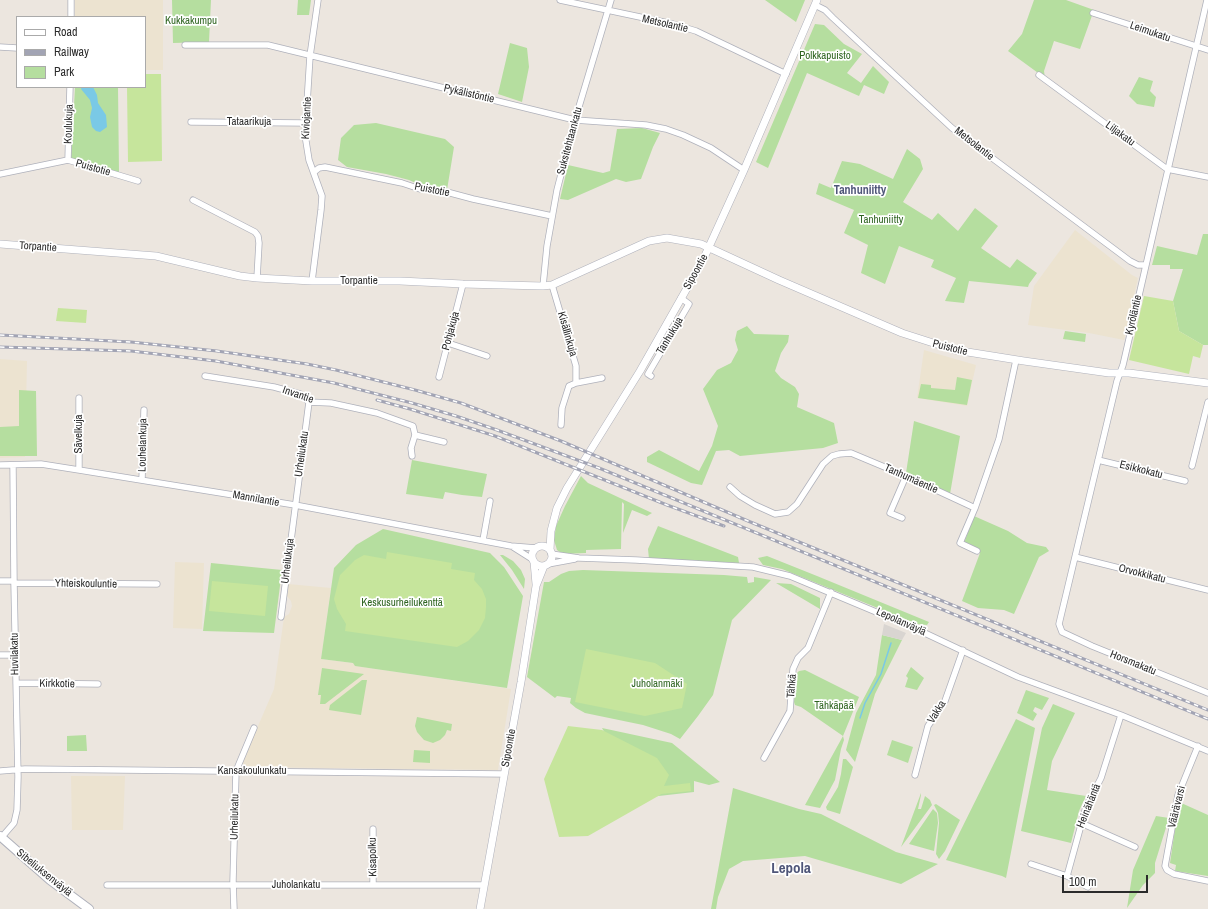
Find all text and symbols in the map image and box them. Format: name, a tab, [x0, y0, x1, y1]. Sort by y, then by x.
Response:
street label: Metsolantie	[641, 12, 689, 36]
park label: Kukkakumpu	[165, 14, 217, 28]
legend	[16, 16, 146, 88]
street label: Leimukatu	[1128, 19, 1172, 45]
text: Road	[54, 24, 78, 40]
text: Railway	[54, 44, 89, 60]
park label: Polkkapuisto	[799, 49, 851, 63]
text: Park	[54, 64, 74, 80]
street label: Pykälistöntie	[442, 82, 496, 106]
street label: Kiviojantie	[299, 96, 315, 140]
street label: Koulukuja	[62, 104, 76, 144]
street label: Suksitehtaankatu	[555, 106, 585, 176]
street label: Tataarikuja	[227, 115, 271, 129]
street label: Liljakatu	[1103, 119, 1137, 149]
street label: Metsolantie	[952, 124, 996, 164]
street label: Puistotie	[74, 157, 112, 179]
street label: Puistotie	[413, 180, 451, 200]
district label: Tanhuniitty	[834, 184, 886, 198]
park label: Tanhuniitty	[859, 213, 903, 227]
street label: Torpantie	[19, 239, 57, 255]
street label: Sipoontie	[681, 252, 711, 292]
street label: Torpantie	[340, 274, 378, 288]
street label: Kyröläntie	[1123, 294, 1145, 336]
street label: Pohjakuja	[439, 310, 463, 352]
street label: Kisällinkuja	[554, 310, 580, 358]
street label: Tanhukuja	[654, 315, 686, 357]
street label: Puistotie	[931, 337, 969, 359]
street label: Invantie	[281, 384, 315, 406]
street label: Sävelkuja	[72, 414, 86, 454]
street label: Louhelankuja	[136, 418, 150, 472]
street label: Urheilukatu	[292, 430, 312, 478]
street label: Esikkokatu	[1118, 458, 1164, 482]
street label: Tanhumäentie	[882, 461, 940, 497]
street label: Mannilantie	[232, 488, 280, 510]
street label: Urheilukuja	[279, 538, 297, 584]
street label: Orvokkikatu	[1117, 562, 1167, 586]
street label: Yhteiskouluntie	[55, 577, 117, 591]
park label: Keskusurheilukenttä	[361, 596, 443, 610]
street label: Lepolanväylä	[874, 605, 928, 639]
street label: Huvilakatu	[8, 633, 22, 675]
street label: Horsmakatu	[1108, 648, 1158, 678]
street label: Tähkä	[784, 673, 800, 699]
street label: Kirkkotie	[39, 677, 75, 691]
park label: Juholanmäki	[631, 677, 683, 691]
street label: Vakka	[925, 698, 949, 726]
park label: Tähkäpää	[814, 699, 854, 713]
street label: Sipoontie	[499, 728, 519, 768]
street label: Kansakoulunkatu	[217, 764, 287, 778]
street label: Heinähäntä	[1074, 782, 1104, 830]
street label: Väärävarsi	[1165, 785, 1189, 829]
street label: Urheilukatu	[228, 794, 242, 840]
street label: Kisapolku	[366, 837, 380, 877]
street label: Sibeliuksenväylä	[13, 846, 75, 900]
district label: Lepola	[771, 860, 811, 878]
scale bar	[1064, 867, 1150, 893]
text: 100 m	[1069, 874, 1096, 890]
street label: Juholankatu	[272, 878, 320, 892]

